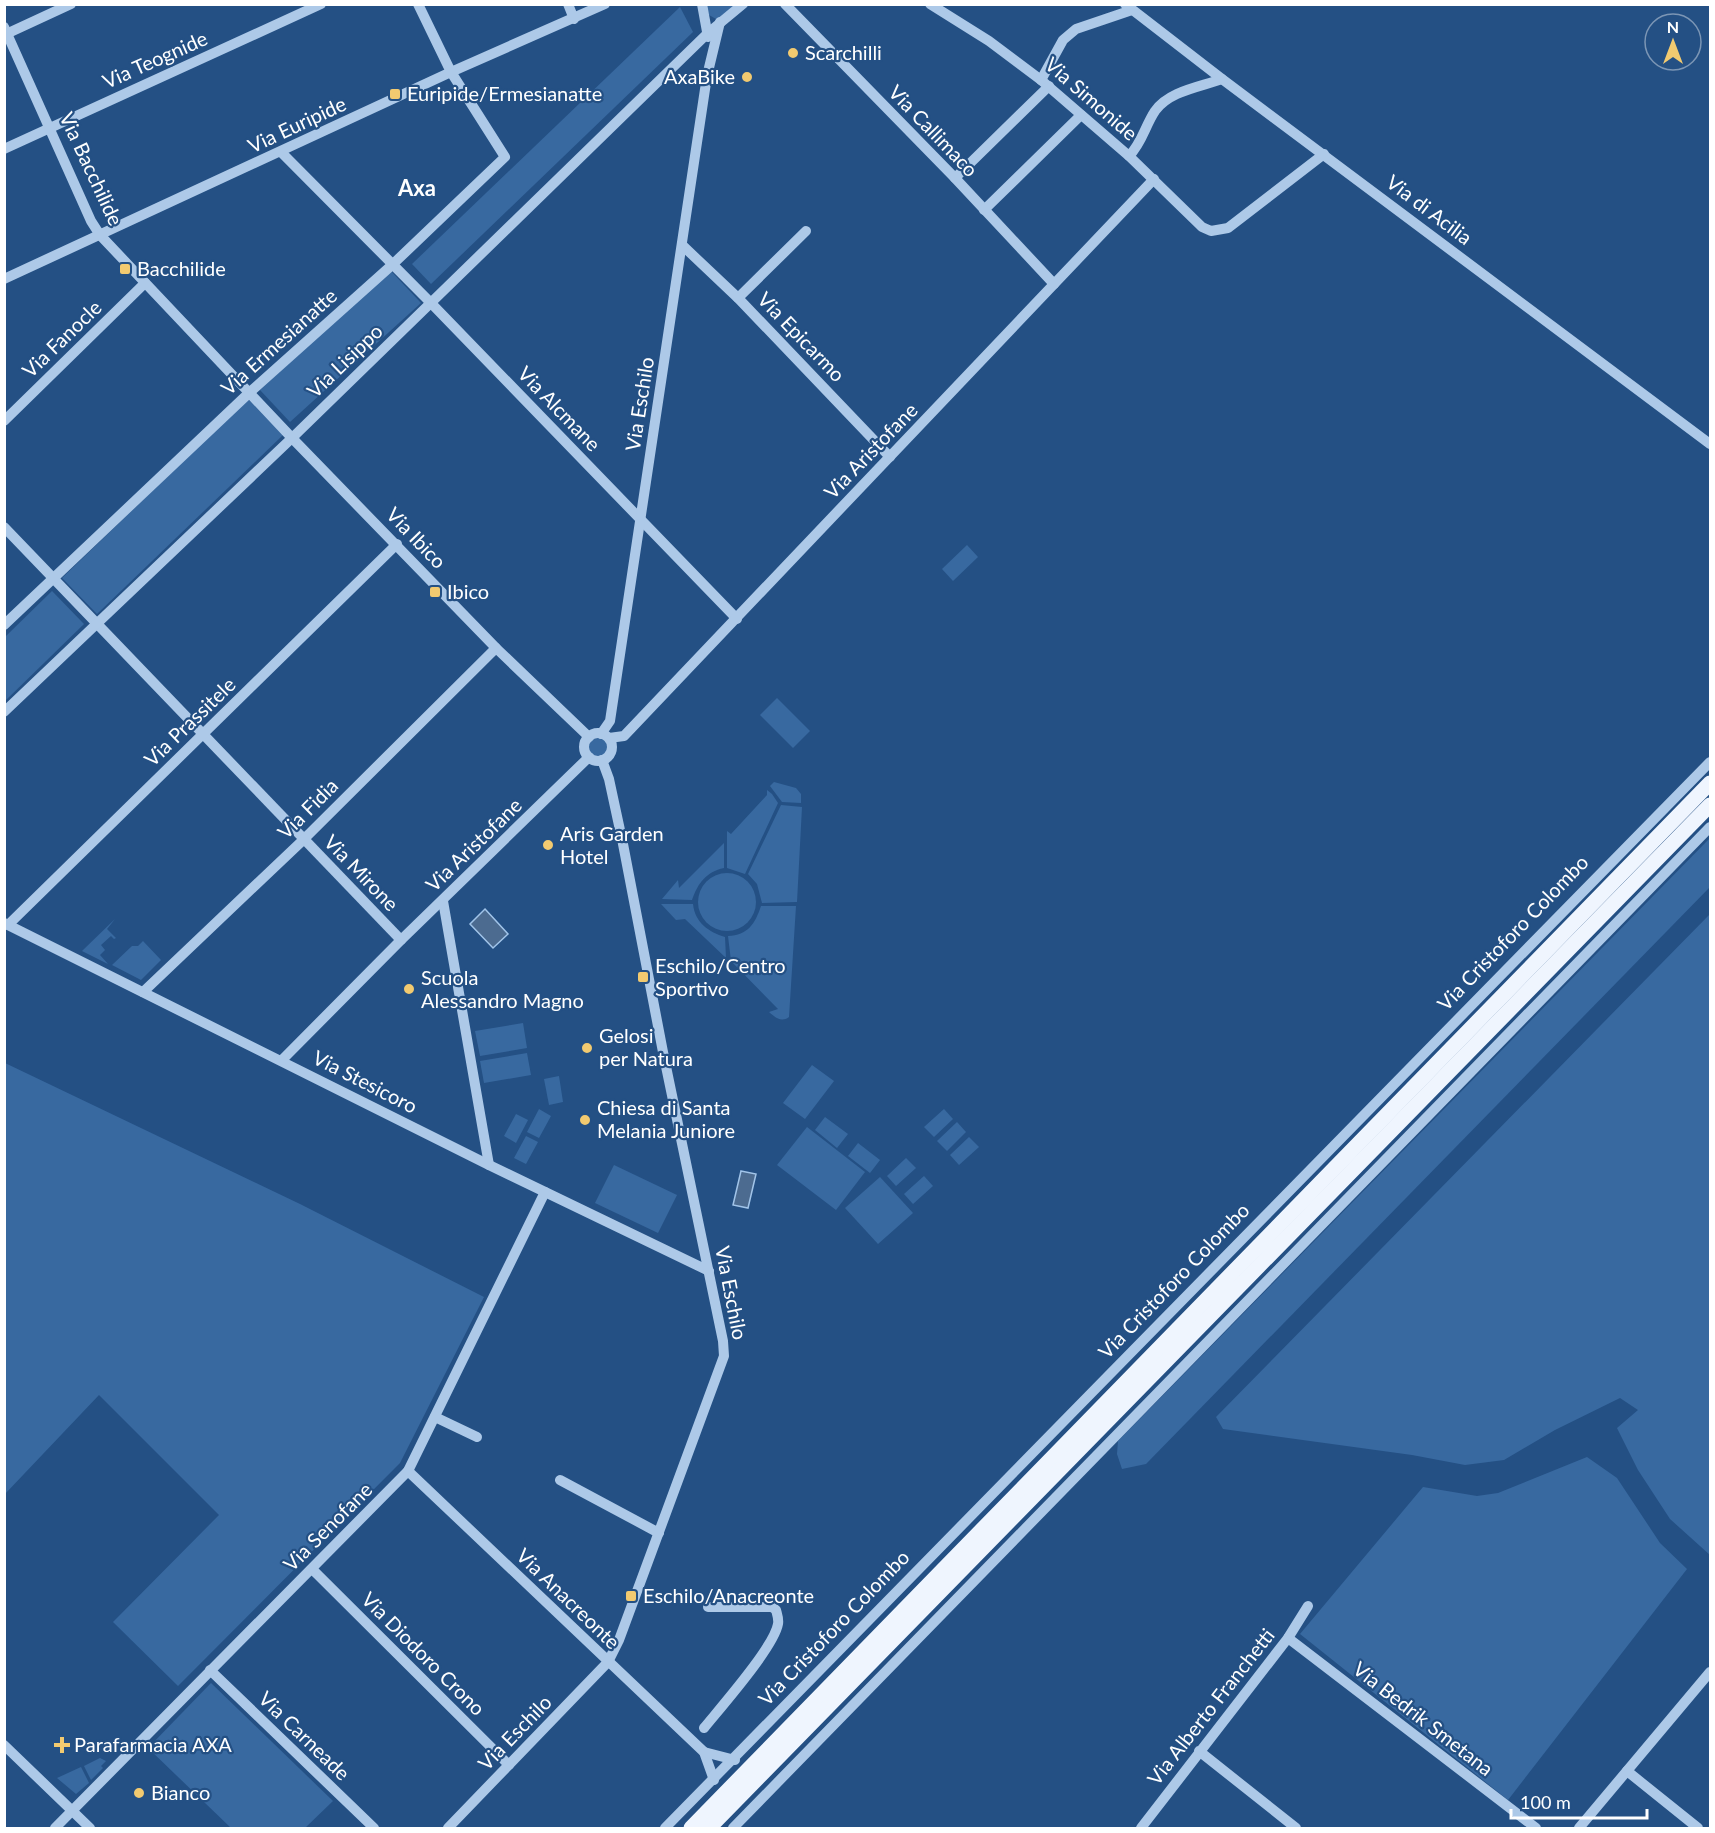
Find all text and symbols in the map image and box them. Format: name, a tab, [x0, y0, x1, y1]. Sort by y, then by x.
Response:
north arrow	[1643, 12, 1703, 72]
text: N	[1667, 17, 1679, 36]
street label: Via Teognide	[98, 25, 211, 93]
place label: Scarchilli	[805, 40, 882, 64]
marker: Scarchilli	[786, 46, 800, 60]
street label: Via Simonide	[1041, 52, 1143, 145]
place label: AxaBike	[664, 64, 735, 88]
marker: AxaBike	[740, 70, 754, 84]
street label: Via Callimaco	[884, 80, 983, 181]
place label: Euripide/Ermesianatte	[407, 81, 602, 105]
marker: Euripide/Ermesianatte	[388, 87, 402, 101]
street label: Via Euripide	[244, 91, 349, 157]
street label: Via Bacchilide	[55, 108, 129, 229]
street label: Via di Acilia	[1382, 169, 1477, 249]
district label: Axa	[397, 174, 436, 201]
place label: Bacchilide	[137, 256, 226, 280]
marker: Bacchilide	[118, 262, 132, 276]
street label: Via Ermesianatte	[215, 283, 341, 400]
street label: Via Epicarmo	[753, 287, 850, 386]
street label: Via Fanocle	[17, 295, 106, 382]
street label: Via Lisippo	[302, 318, 387, 402]
street label: Via Eschilo	[620, 355, 658, 453]
street label: Via Alcmane	[513, 361, 606, 456]
street label: Via Aristofane	[819, 397, 922, 503]
street label: Via Ibico	[382, 502, 452, 573]
place label: Ibico	[447, 579, 489, 603]
marker: Ibico	[428, 585, 442, 599]
street label: Via Prassitele	[139, 672, 240, 771]
street label: Via Fidia	[272, 773, 342, 843]
street label: Via Aristofane	[420, 793, 526, 896]
place label: Aris Garden Hotel	[560, 821, 664, 868]
street label: Via Mirone	[320, 829, 404, 915]
marker: Aris Garden Hotel	[541, 838, 555, 852]
street label: Via Cristoforo Colombo	[1432, 850, 1593, 1015]
place label: Eschilo/Centro Sportivo	[655, 953, 786, 1000]
place label: Scuola Alessandro Magno	[421, 965, 584, 1012]
marker: Eschilo/Centro Sportivo	[636, 970, 650, 984]
marker: Scuola Alessandro Magno	[402, 982, 416, 996]
place label: Gelosi per Natura	[599, 1023, 693, 1070]
marker: Gelosi per Natura	[580, 1041, 594, 1055]
street label: Via Stesicoro	[309, 1045, 422, 1118]
place label: Chiesa di Santa Melania Juniore	[597, 1095, 735, 1142]
marker: Chiesa di Santa Melania Juniore	[578, 1113, 592, 1127]
street label: Via Cristoforo Colombo	[1093, 1198, 1254, 1363]
street label: Via Eschilo	[711, 1244, 753, 1342]
street label: Via Senofane	[278, 1477, 377, 1576]
street label: Via Anacreonte	[512, 1543, 625, 1654]
street label: Via Cristoforo Colombo	[753, 1545, 914, 1710]
place label: Eschilo/Anacreonte	[643, 1583, 814, 1607]
street label: Via Diodoro Crono	[357, 1587, 490, 1720]
marker: Eschilo/Anacreonte	[624, 1589, 638, 1603]
street label: Via Alberto Franchetti	[1142, 1623, 1279, 1789]
street label: Via Bedrik Smetana	[1349, 1656, 1498, 1780]
street label: Via Carneade	[254, 1686, 355, 1785]
street label: Via Eschilo	[473, 1690, 556, 1775]
place label: Parafarmacia AXA	[74, 1732, 232, 1756]
marker: Parafarmacia AXA	[55, 1738, 69, 1752]
place label: Bianco	[151, 1780, 210, 1804]
scale bar	[1511, 1782, 1648, 1820]
marker: Bianco	[132, 1786, 146, 1800]
text: 100 m	[1520, 1791, 1571, 1813]

